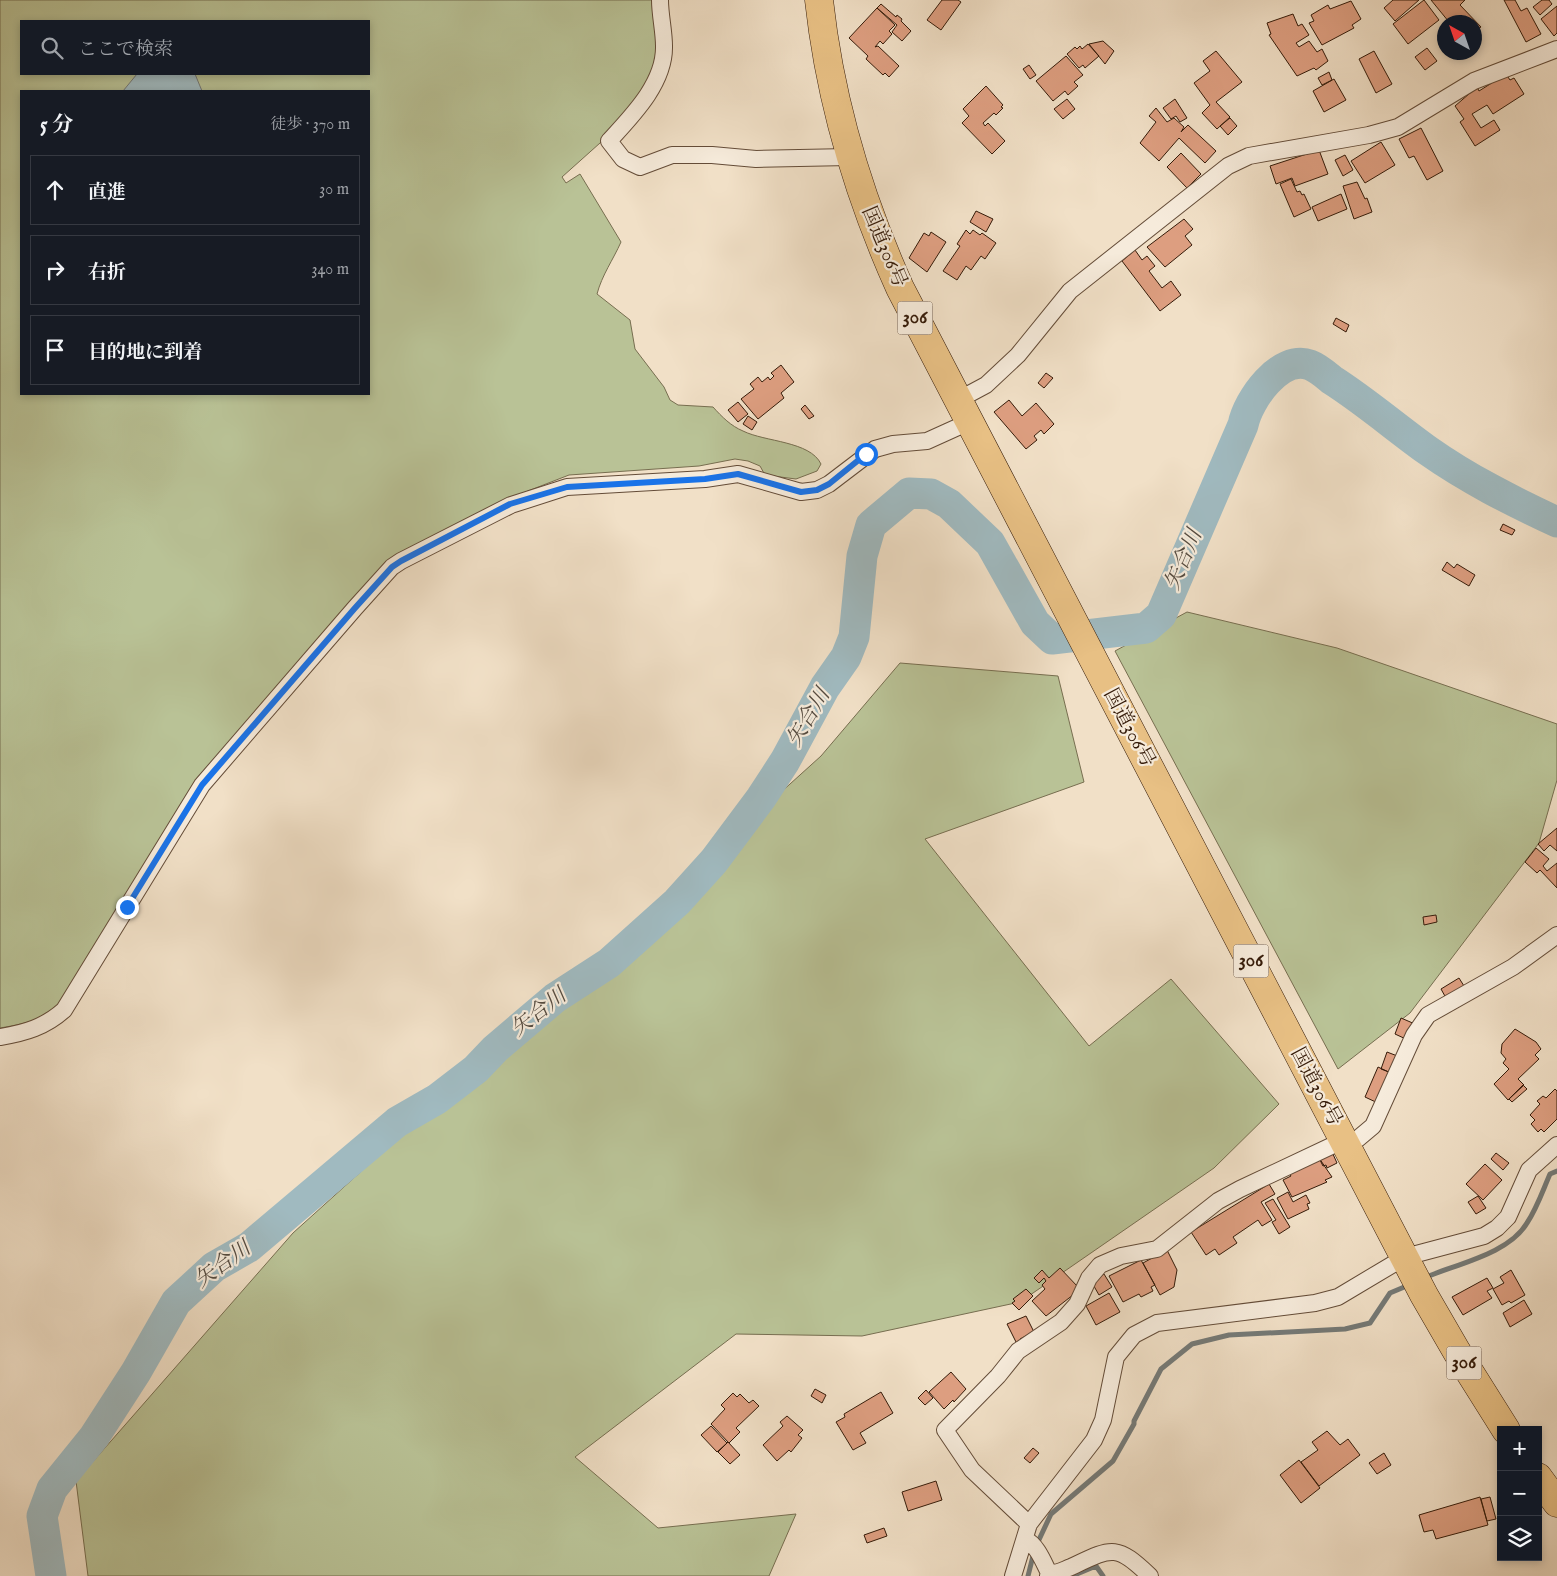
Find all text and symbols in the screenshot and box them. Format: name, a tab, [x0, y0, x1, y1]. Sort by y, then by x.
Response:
north arrow	[1437, 15, 1482, 60]
search box	[20, 20, 370, 75]
icon: search	[38, 34, 66, 62]
text: ここで検索	[78, 38, 173, 62]
text: 5 分	[40, 112, 73, 139]
text: 徒歩 · 370 m	[270, 115, 350, 135]
icon: ahead	[41, 176, 69, 204]
text: 30 m	[319, 180, 349, 200]
text: 直進	[88, 181, 126, 205]
street label: 国道306号	[856, 203, 912, 291]
icon: right	[41, 256, 69, 284]
text: 340 m	[311, 260, 349, 280]
text: 右折	[88, 261, 126, 285]
road number: 306	[898, 302, 932, 334]
icon: arrive	[41, 336, 69, 364]
text: 目的地に到着	[88, 341, 202, 365]
route start	[855, 443, 878, 466]
water label: 矢合川	[1159, 524, 1210, 594]
water label: 矢合川	[781, 682, 838, 752]
street label: 国道306号	[1098, 684, 1160, 772]
route end	[116, 896, 139, 919]
road number: 306	[1234, 944, 1268, 978]
water label: 矢合川	[506, 982, 574, 1043]
street label: 国道306号	[1285, 1043, 1347, 1131]
water label: 矢合川	[190, 1234, 258, 1294]
road number: 306	[1446, 1346, 1482, 1380]
map controls	[1497, 1426, 1542, 1561]
button: +	[1497, 1426, 1542, 1471]
button: −	[1497, 1471, 1542, 1516]
button: layers	[1497, 1516, 1542, 1561]

